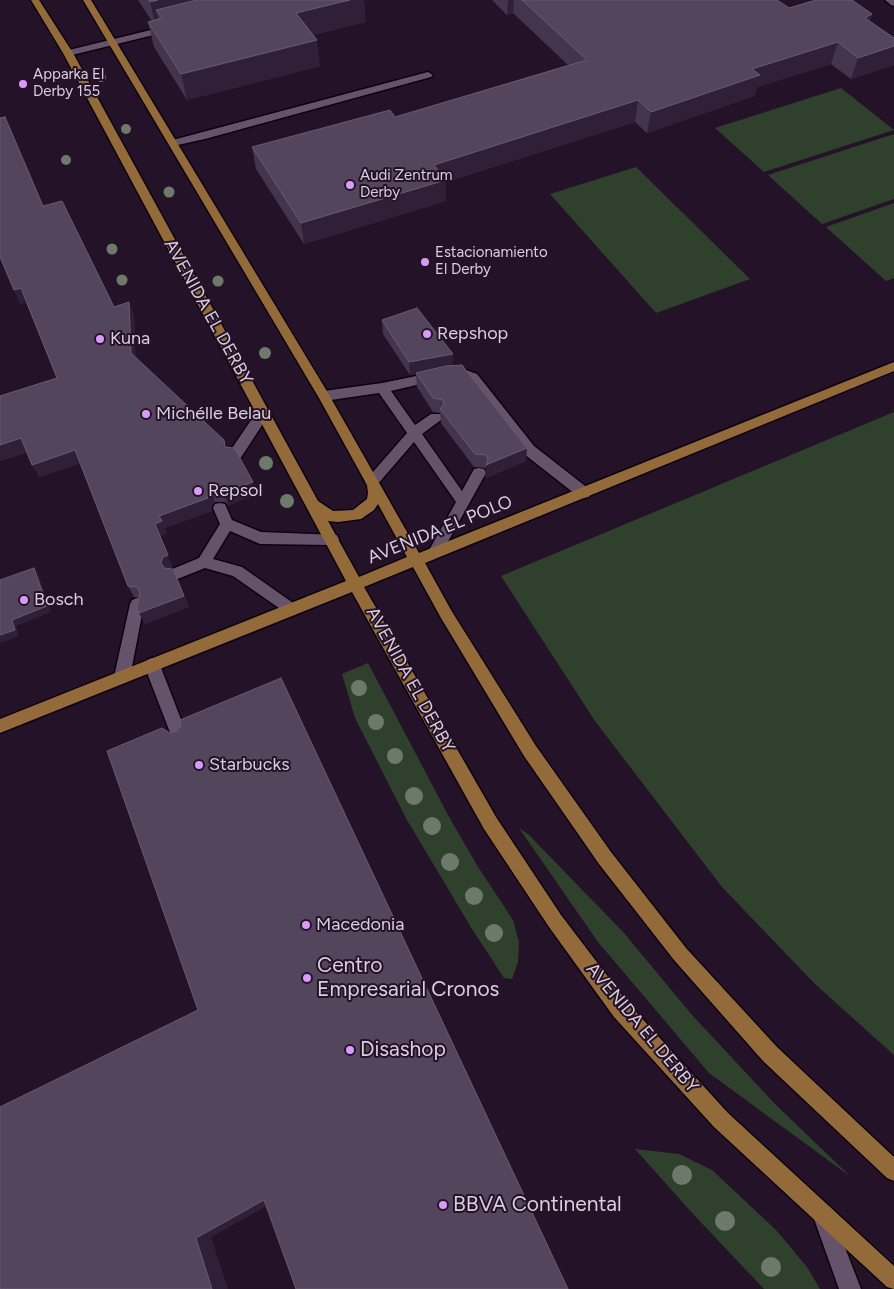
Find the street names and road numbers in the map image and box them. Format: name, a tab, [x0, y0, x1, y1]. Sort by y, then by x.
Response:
street label: AVENIDA EL DERBY	[159, 235, 257, 389]
street label: AVENIDA EL POLO	[364, 491, 516, 569]
street label: AVENIDA EL DERBY	[361, 603, 459, 757]
street label: AVENIDA EL DERBY	[581, 959, 703, 1097]

